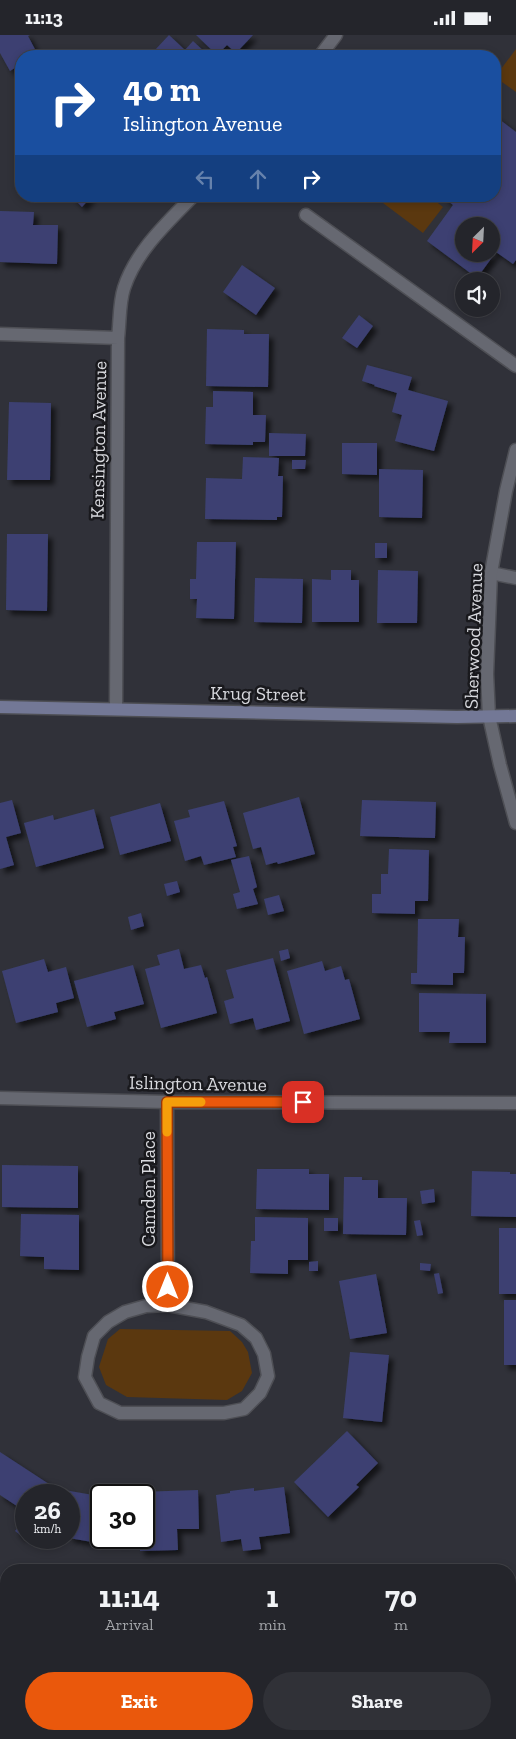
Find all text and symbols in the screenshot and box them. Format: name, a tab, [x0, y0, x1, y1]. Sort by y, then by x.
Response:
text: 11:13	[25, 6, 63, 29]
text: 40 m	[123, 68, 200, 110]
icon: right	[40, 70, 105, 135]
text: Islington Avenue	[123, 110, 282, 137]
icon: left	[191, 165, 219, 193]
icon: ahead	[244, 165, 272, 193]
icon: right	[297, 165, 325, 193]
north arrow	[455, 217, 500, 263]
map controls	[455, 217, 500, 317]
button: sound	[455, 272, 500, 317]
street label: Kensington Avenue	[86, 361, 111, 519]
street label: Sherwood Avenue	[459, 563, 488, 709]
street label: Krug Street	[210, 681, 306, 706]
street label: Islington Avenue	[129, 1071, 267, 1096]
pin	[282, 1081, 324, 1123]
icon: arrive	[289, 1088, 317, 1116]
street label: Camden Place	[137, 1131, 160, 1247]
position arrow	[141, 1260, 193, 1312]
speed limit sign: 30	[90, 1484, 155, 1549]
text: 26	[34, 1495, 61, 1525]
text: km/h	[34, 1522, 61, 1536]
text: 11:14	[99, 1579, 160, 1615]
text: 1	[266, 1579, 278, 1615]
text: 70	[385, 1579, 417, 1615]
text: Arrival	[105, 1615, 153, 1634]
text: min	[259, 1615, 286, 1634]
text: m	[394, 1615, 408, 1634]
button: Exit	[25, 1672, 253, 1730]
button: Share	[263, 1672, 491, 1730]

